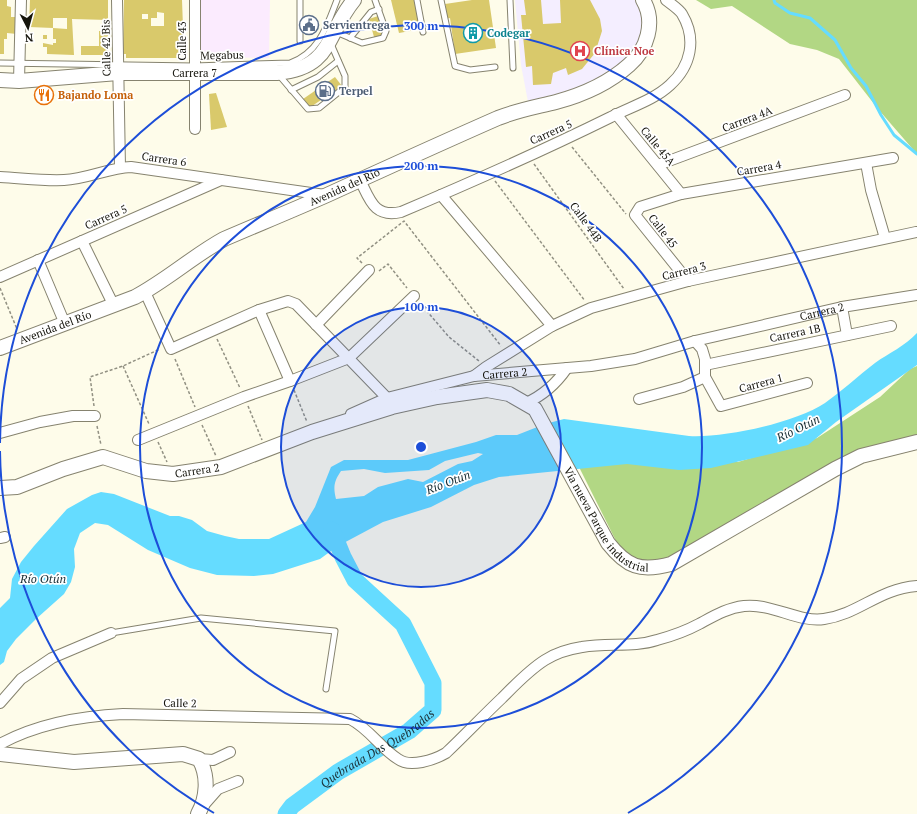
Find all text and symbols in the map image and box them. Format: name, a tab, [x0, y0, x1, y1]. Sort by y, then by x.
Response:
north arrow	[8, 8, 48, 48]
public building icon: Servientrega	[298, 14, 320, 36]
place label: Servientrega	[323, 18, 390, 32]
text: 300 m	[404, 18, 438, 33]
street label: Calle 42 Bis	[99, 19, 113, 76]
street label: Calle 43	[175, 21, 189, 61]
building icon: Codegar	[462, 22, 484, 44]
place label: Codegar	[487, 26, 530, 40]
text: N	[24, 31, 34, 45]
hospital icon: Clínica Noe	[569, 40, 591, 62]
place label: Clínica Noe	[594, 44, 655, 58]
street label: Megabus	[200, 48, 244, 62]
street label: Carrera 7	[172, 66, 217, 80]
fuel station icon: Terpel	[314, 80, 336, 102]
restaurant icon: Bajando Loma	[33, 84, 55, 106]
place label: Terpel	[339, 84, 373, 98]
place label: Bajando Loma	[58, 88, 133, 102]
street label: Carrera 4A	[720, 103, 774, 135]
street label: Carrera 5	[528, 116, 574, 148]
street label: Calle 45A	[638, 124, 679, 169]
street label: Carrera 6	[141, 149, 187, 169]
street label: Carrera 4	[736, 157, 782, 179]
text: 200 m	[404, 158, 438, 173]
street label: Avenida del Río	[307, 165, 382, 209]
street label: Calle 44B	[567, 199, 605, 245]
street label: Carrera 5	[83, 201, 129, 233]
street label: Calle 45	[645, 211, 681, 251]
street label: Carrera 3	[661, 259, 708, 283]
text: 100 m	[404, 299, 438, 314]
street label: Carrera 2	[798, 300, 846, 324]
street label: Avenida del Río	[17, 307, 93, 347]
street label: Carrera 1B	[768, 321, 822, 345]
street label: Carrera 2	[482, 364, 528, 382]
street label: Carrera 1	[737, 370, 785, 396]
water label: Río Otún	[773, 411, 822, 445]
centre of rings	[414, 440, 428, 454]
street label: Carrera 2	[174, 460, 221, 481]
street label: Vía nueva Parque industrial	[561, 465, 649, 575]
water label: Río Otún	[423, 467, 472, 498]
water label: Río Otún	[19, 571, 66, 586]
street label: Calle 2	[163, 696, 197, 710]
water label: Quebrada Dos Quebradas	[317, 705, 437, 790]

